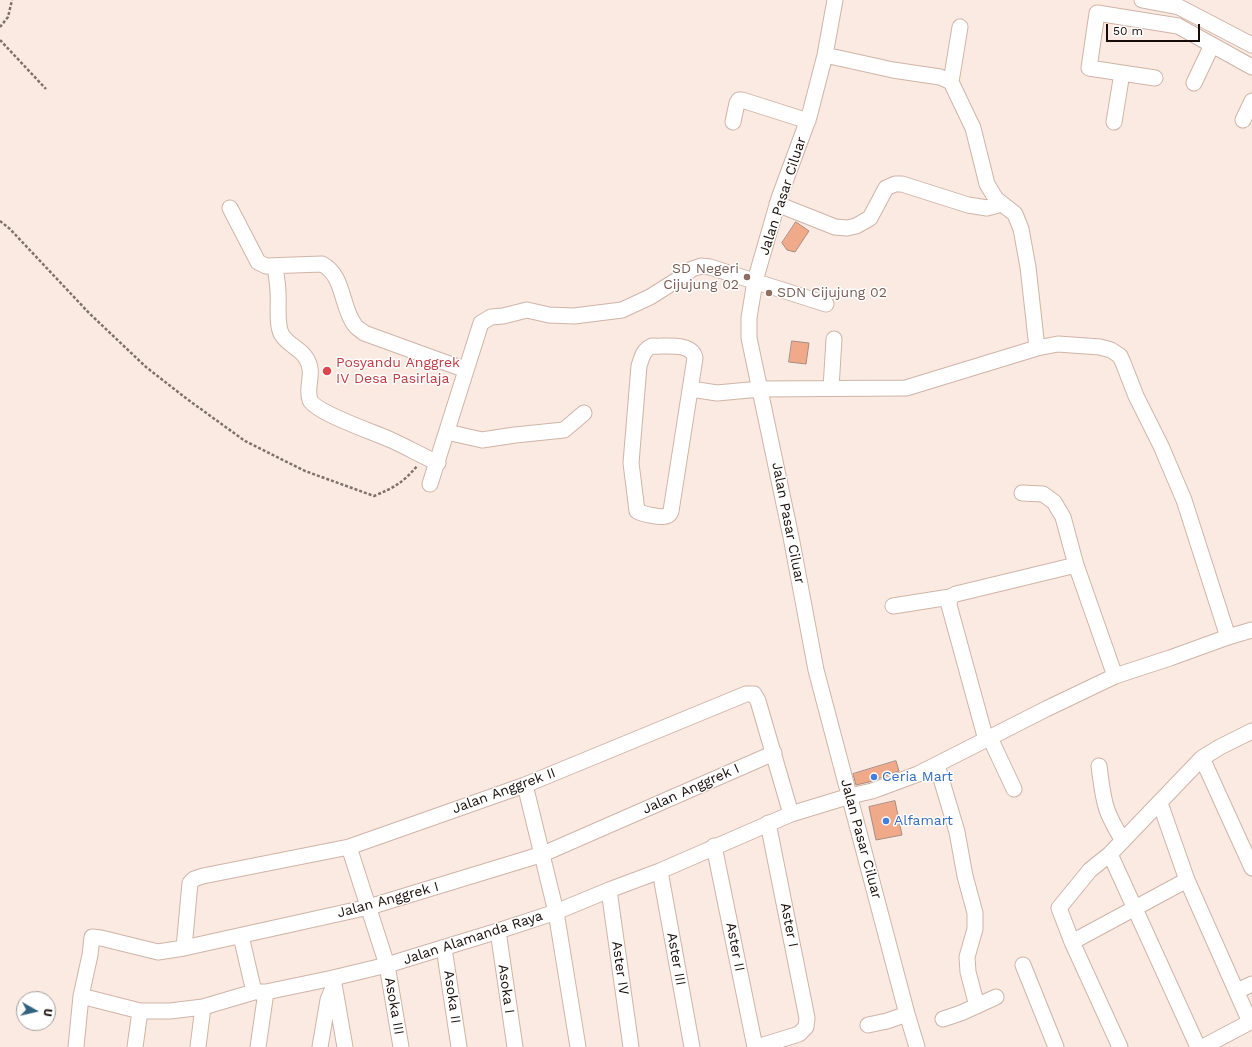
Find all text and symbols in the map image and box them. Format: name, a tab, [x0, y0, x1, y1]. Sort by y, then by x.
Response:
scale bar	[1108, 16, 1202, 42]
text: 50 m	[1113, 24, 1143, 38]
street label: Jalan Pasar Ciluar	[756, 135, 810, 257]
place label: SD Negeri Cijujung 02	[663, 261, 739, 294]
marker: SD Negeri Cijujung 02	[742, 272, 752, 282]
place label: SDN Cijujung 02	[777, 285, 887, 301]
marker: SDN Cijujung 02	[764, 288, 774, 298]
place label: Posyandu Anggrek IV Desa Pasirlaja	[336, 355, 460, 388]
marker: Posyandu Anggrek IV Desa Pasirlaja	[321, 365, 333, 377]
street label: Jalan Pasar Ciluar	[768, 461, 808, 585]
street label: Jalan Anggrek I	[640, 760, 742, 818]
street label: Jalan Anggrek II	[450, 765, 558, 817]
place label: Ceria Mart	[882, 769, 953, 785]
marker: Ceria Mart	[869, 772, 879, 782]
street label: Jalan Pasar Ciluar	[837, 777, 885, 901]
place label: Alfamart	[894, 813, 953, 829]
marker: Alfamart	[881, 816, 891, 826]
street label: Jalan Anggrek I	[335, 878, 441, 922]
street label: Aster I	[776, 901, 802, 949]
street label: Jalan Alamanda Raya	[401, 907, 545, 969]
street label: Aster II	[722, 921, 748, 973]
street label: Aster III	[663, 931, 689, 987]
street label: Aster IV	[608, 940, 632, 996]
street label: Asoka I	[494, 963, 518, 1015]
street label: Asoka II	[440, 969, 464, 1025]
street label: Asoka III	[381, 976, 407, 1036]
north arrow	[16, 991, 56, 1031]
text: U	[40, 1008, 54, 1017]

